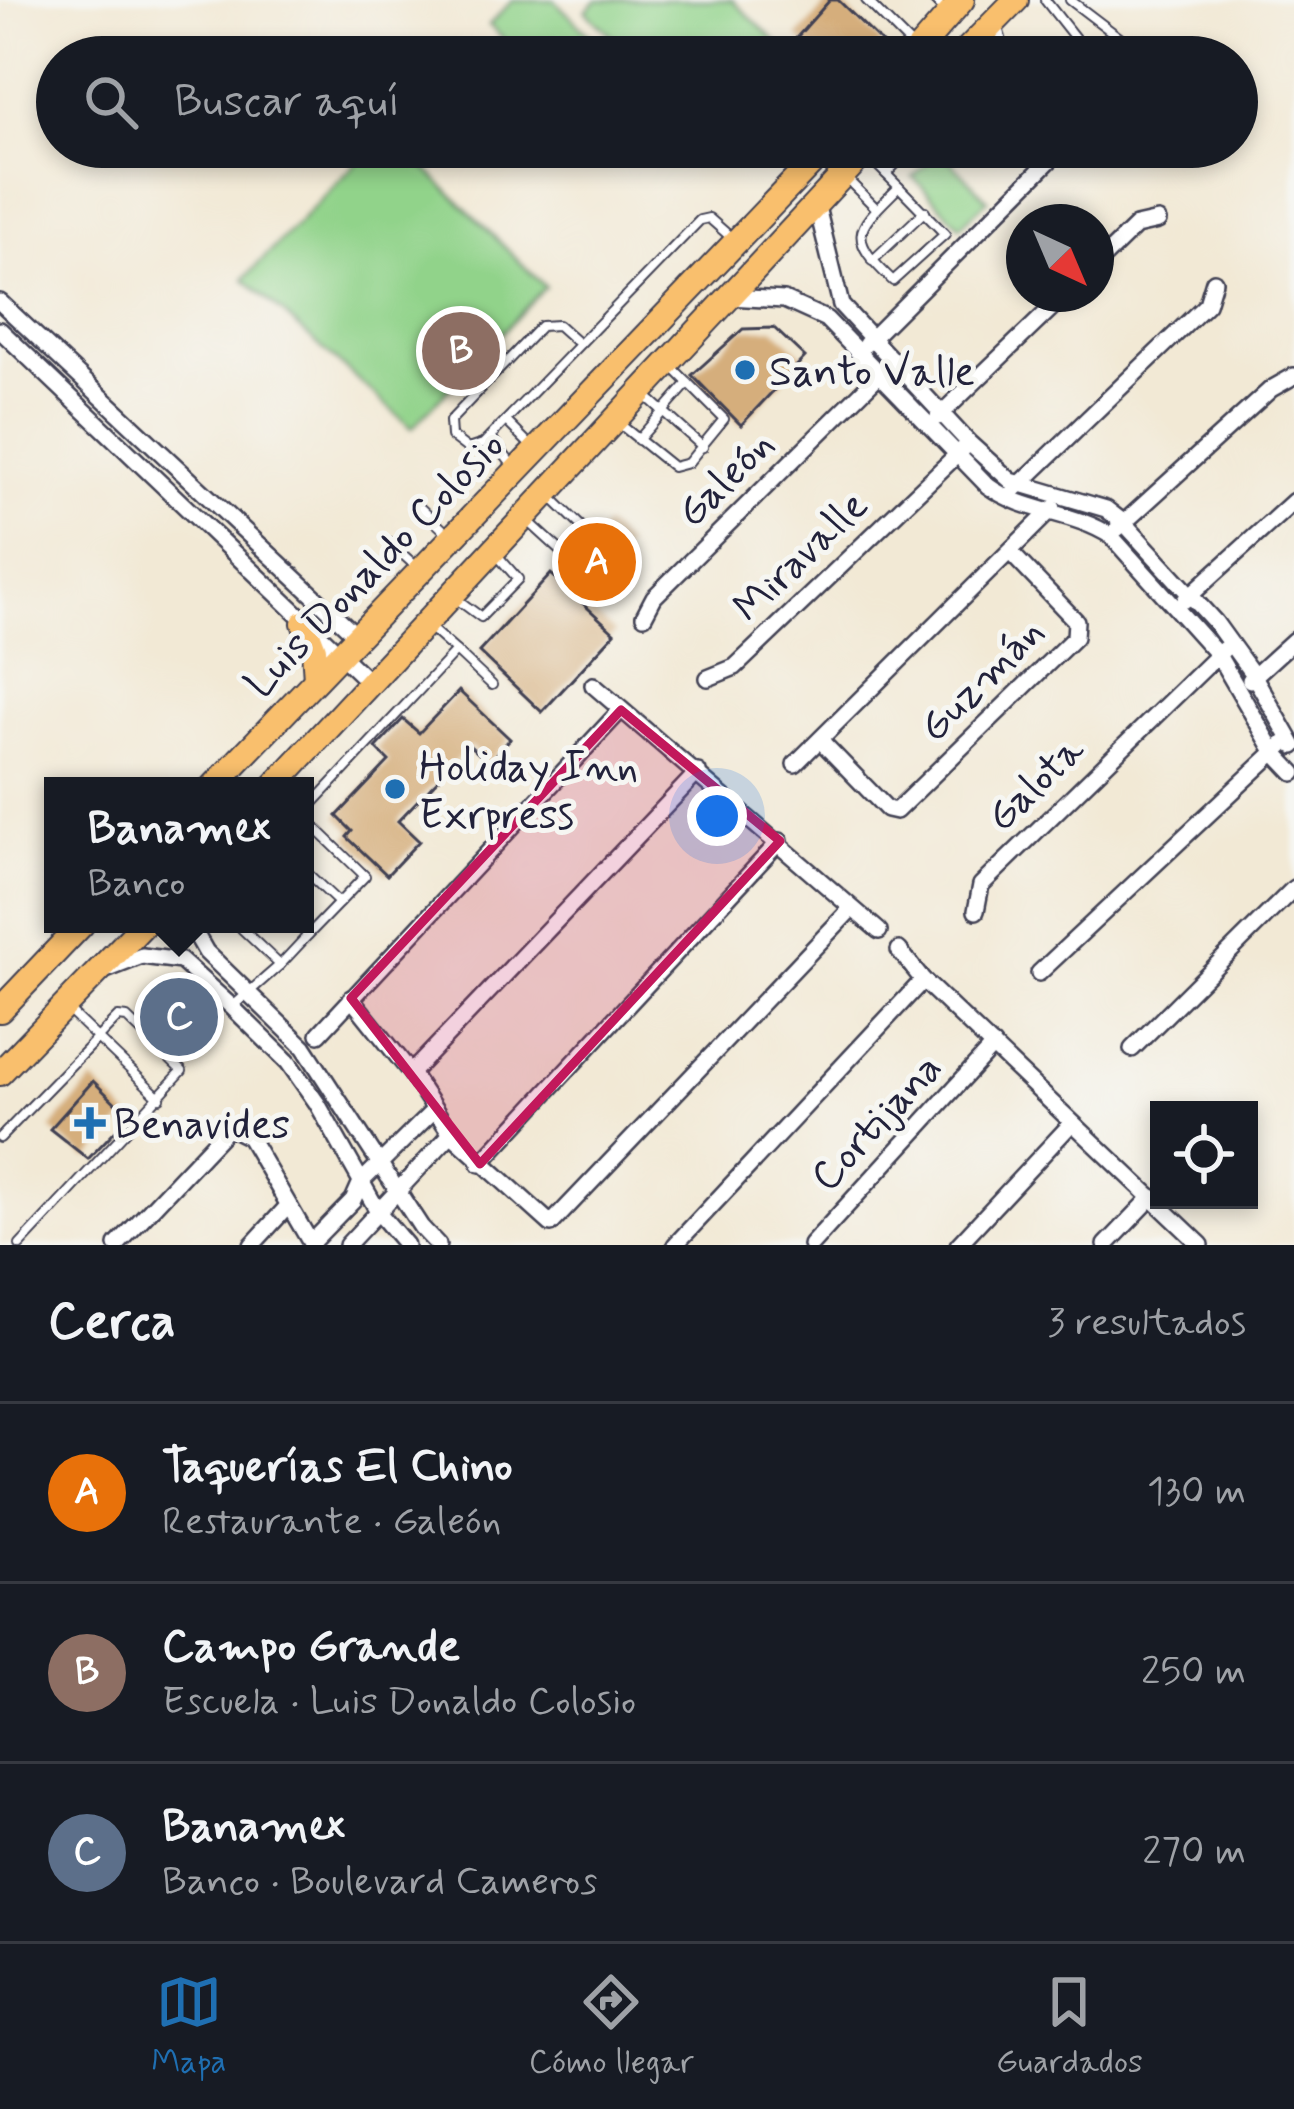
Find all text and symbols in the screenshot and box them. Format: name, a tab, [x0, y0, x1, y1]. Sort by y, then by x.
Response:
search box	[36, 36, 1258, 168]
icon: search	[78, 69, 144, 135]
text: Buscar aquí	[174, 73, 400, 132]
north arrow	[1006, 204, 1114, 312]
pin: B	[422, 306, 500, 396]
place label: Santo Valle	[769, 346, 975, 401]
marker: Santo Valle	[732, 357, 758, 383]
street label: Galeón	[666, 419, 787, 540]
street label: Luis Donaldo Colosio	[234, 420, 517, 711]
street label: Miravalle	[722, 480, 881, 635]
pin: A	[558, 517, 636, 607]
street label: Guzmán	[908, 606, 1057, 755]
street label: Galota	[976, 724, 1098, 845]
place label: Holiday Inn Exrpress	[419, 741, 638, 844]
marker: Holiday Inn Exrpress	[382, 776, 408, 802]
popup	[44, 777, 314, 933]
your location	[687, 786, 747, 846]
text: Banamex	[88, 800, 270, 859]
text: Banco	[88, 859, 185, 910]
pin: C	[140, 972, 218, 1062]
street label: Cortijana	[800, 1043, 956, 1204]
place label: Benavides	[114, 1099, 290, 1154]
map controls	[1150, 1101, 1258, 1209]
button: locate	[1150, 1101, 1258, 1209]
marker: Benavides	[77, 1110, 103, 1136]
text: Cerca	[48, 1290, 176, 1356]
text: 3 resultados	[1047, 1298, 1246, 1349]
text: Taquerías El Chino	[162, 1438, 513, 1497]
text: A	[74, 1467, 100, 1518]
text: 130 m	[1147, 1467, 1246, 1518]
text: Restaurante · Galeón	[162, 1497, 501, 1548]
text: Campo Grande	[162, 1618, 460, 1677]
text: B	[75, 1647, 99, 1698]
text: 250 m	[1141, 1647, 1246, 1698]
text: Escuela · Luis Donaldo Colosio	[162, 1677, 636, 1728]
text: Banamex	[162, 1798, 345, 1857]
text: C	[73, 1827, 101, 1878]
text: 270 m	[1142, 1827, 1246, 1878]
text: Banco · Boulevard Cameros	[162, 1857, 597, 1908]
tab: Mapa	[151, 1969, 226, 2085]
tab: Cómo llegar	[529, 1969, 694, 2085]
tab: Guardados	[996, 1969, 1143, 2085]

